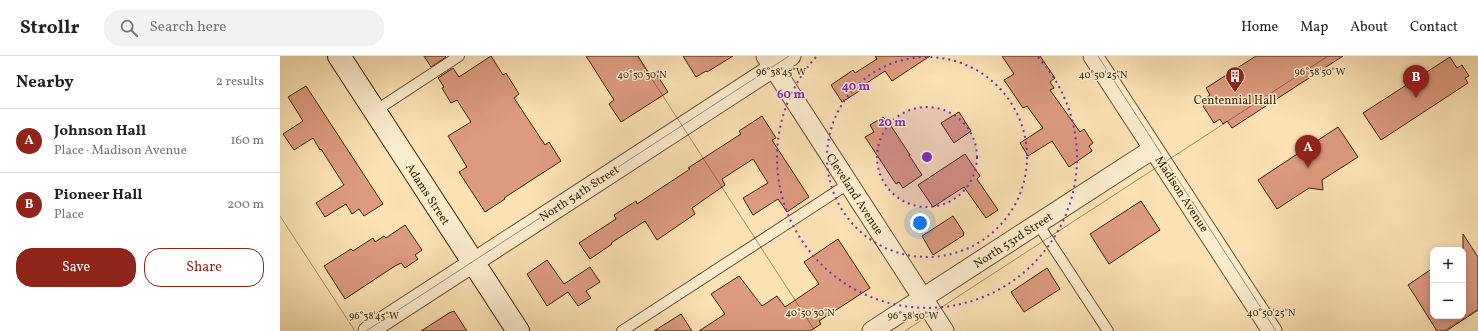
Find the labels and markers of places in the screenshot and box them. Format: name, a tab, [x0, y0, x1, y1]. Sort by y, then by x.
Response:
building icon: Centennial Hall	[1224, 65, 1246, 93]
pin: B	[1403, 65, 1429, 98]
place label: Centennial Hall	[1194, 93, 1277, 109]
pin: A	[1295, 135, 1321, 168]
centre of rings	[920, 150, 934, 164]

